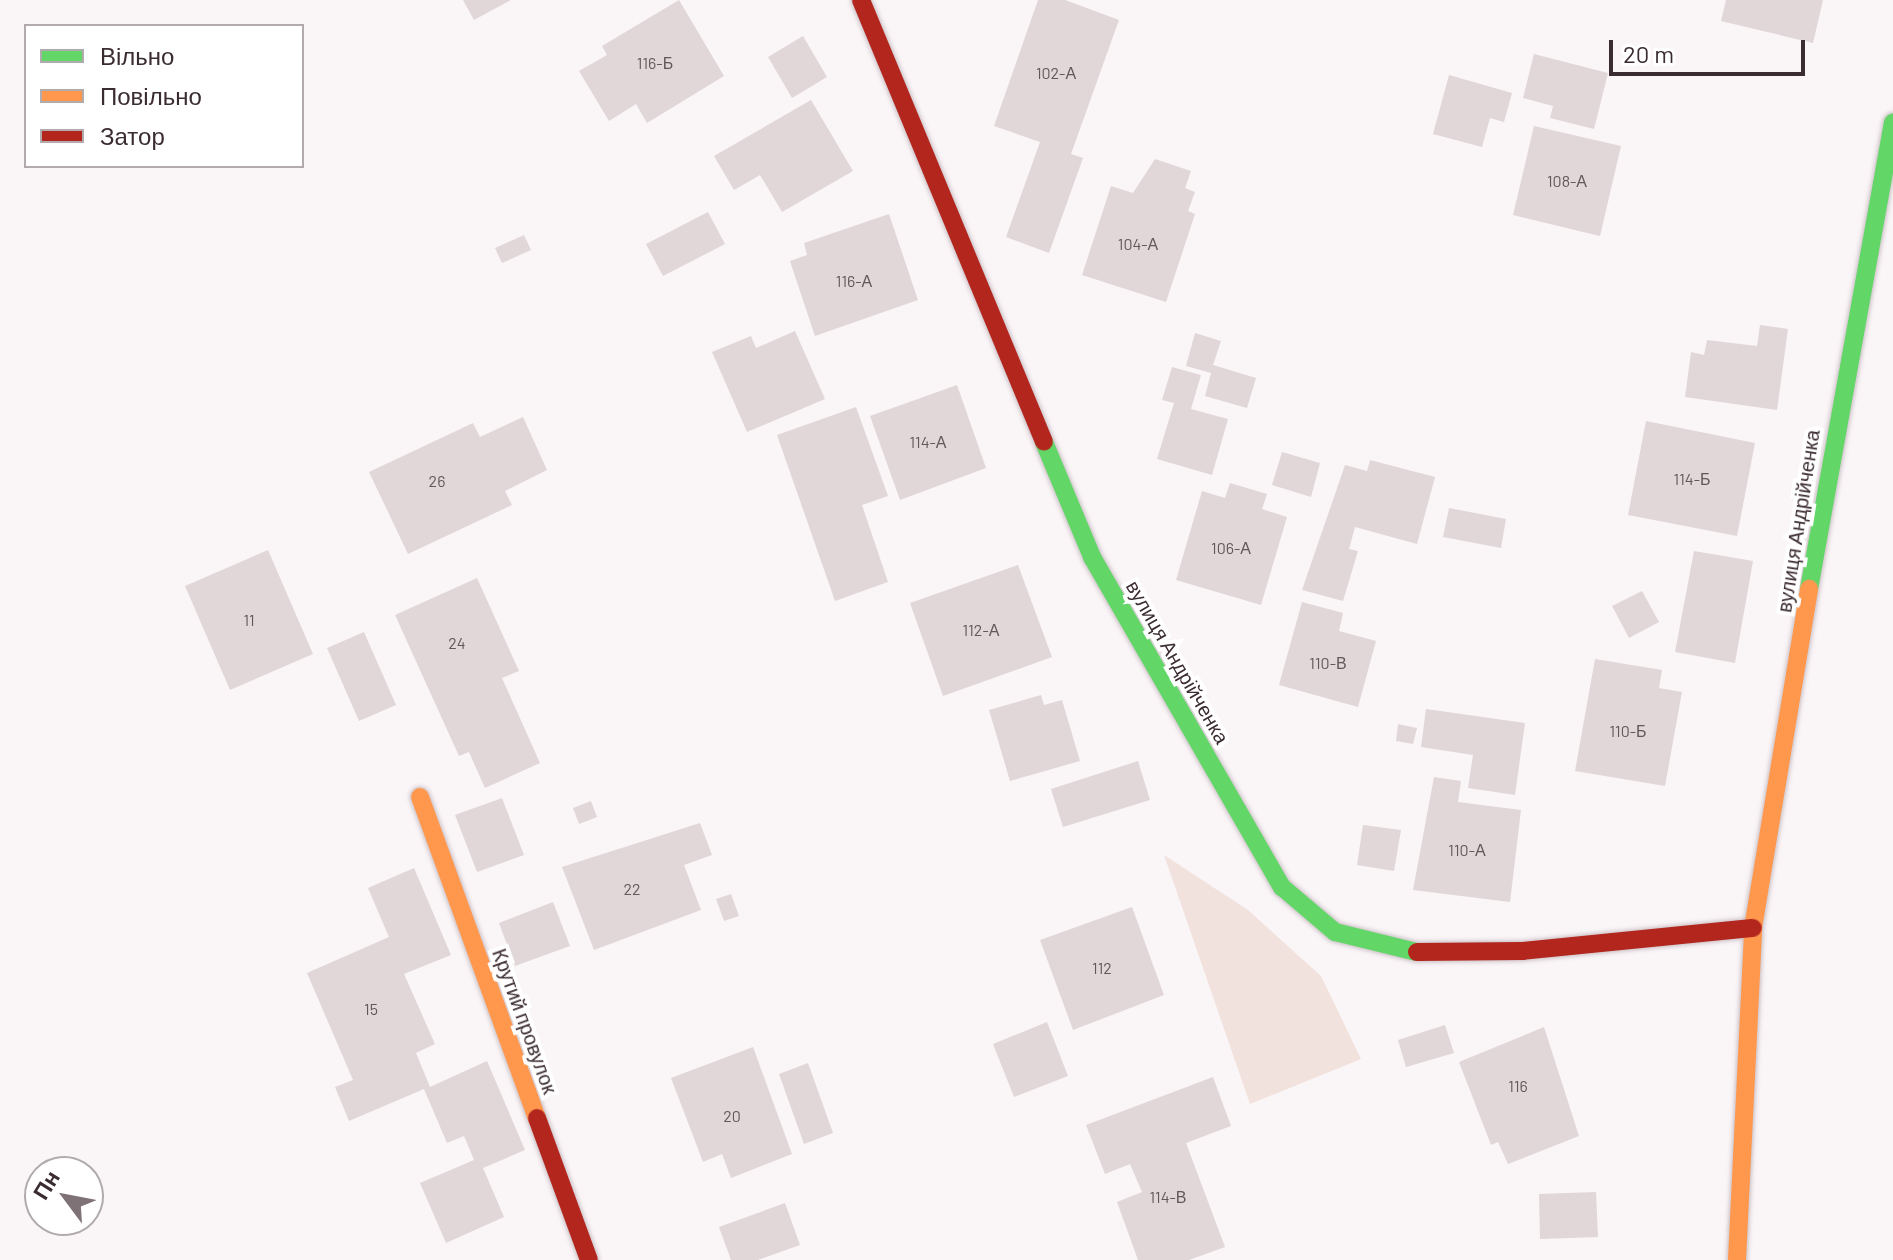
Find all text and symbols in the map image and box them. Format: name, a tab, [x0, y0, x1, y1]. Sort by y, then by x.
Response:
legend	[24, 24, 304, 168]
scale bar	[1613, 24, 1809, 74]
text: 20 m	[1623, 39, 1674, 68]
text: Вільно	[100, 41, 174, 70]
house number: 116-Б	[637, 53, 673, 73]
house number: 102-А	[1036, 63, 1076, 83]
text: Повільно	[100, 81, 202, 110]
text: Затор	[100, 121, 165, 150]
house number: 108-А	[1547, 171, 1587, 191]
house number: 104-А	[1118, 234, 1158, 254]
house number: 116-А	[836, 271, 872, 291]
street label: вулиця Андрійченка	[1772, 428, 1824, 614]
house number: 114-А	[909, 432, 947, 452]
house number: 114-Б	[1674, 469, 1710, 489]
house number: 26	[429, 471, 445, 491]
house number: 106-А	[1211, 538, 1251, 558]
street label: вулиця Андрійченка	[1121, 576, 1235, 748]
house number: 11	[243, 610, 255, 630]
house number: 112-А	[963, 620, 999, 640]
house number: 24	[448, 633, 466, 653]
house number: 110-В	[1309, 653, 1347, 673]
house number: 110-Б	[1609, 721, 1647, 741]
house number: 110-А	[1448, 840, 1486, 860]
house number: 22	[623, 879, 641, 899]
street label: Крутий провулок	[488, 945, 562, 1097]
house number: 112	[1092, 958, 1112, 978]
house number: 15	[364, 999, 378, 1019]
house number: 116	[1508, 1076, 1528, 1096]
house number: 20	[723, 1106, 741, 1126]
north arrow	[24, 1156, 104, 1236]
text: Пн	[27, 1165, 64, 1204]
house number: 114-В	[1149, 1187, 1187, 1207]

